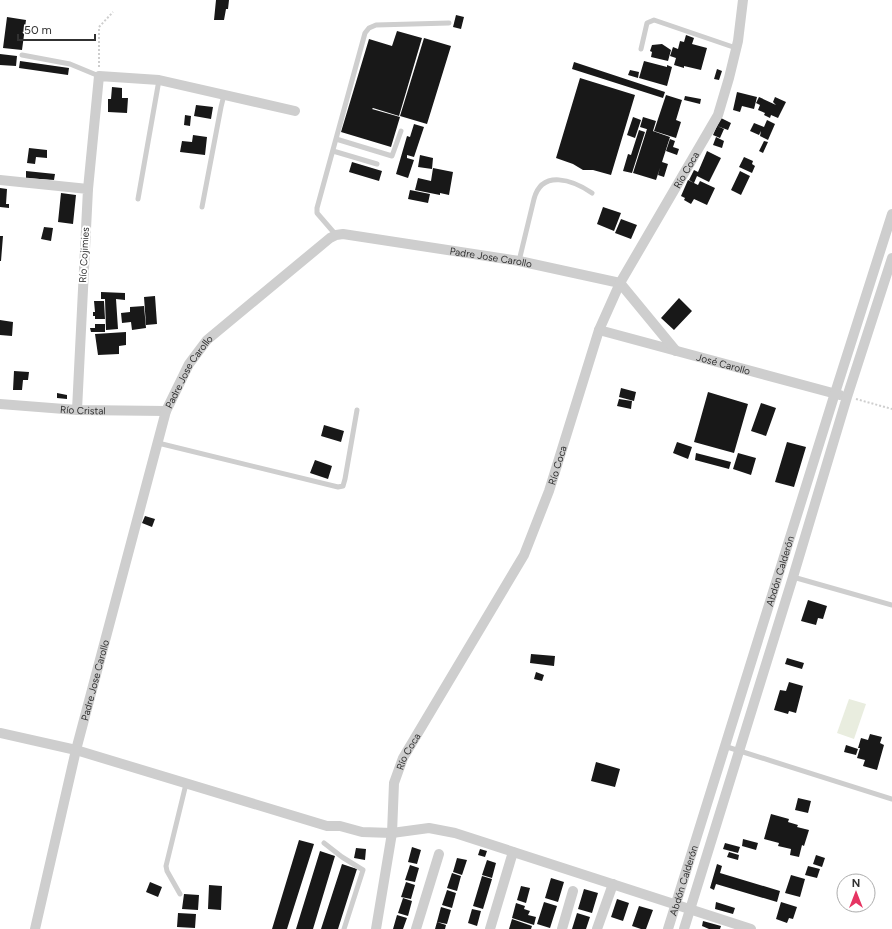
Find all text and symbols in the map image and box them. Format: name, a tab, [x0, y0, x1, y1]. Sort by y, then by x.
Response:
scale bar	[18, 16, 95, 42]
text: 50 m	[24, 23, 52, 37]
street label: Río Coca	[670, 149, 702, 191]
street label: Río Cojimies	[76, 226, 92, 283]
street label: Padre Jose Carollo	[449, 244, 534, 270]
street label: Padre Jose Carollo	[162, 332, 215, 410]
street label: José Carollo	[695, 350, 752, 377]
street label: Río Cristal	[60, 402, 106, 417]
street label: Río Coca	[545, 444, 569, 486]
street label: Abdón Calderón	[762, 534, 797, 608]
street label: Padre Jose Carollo	[78, 638, 112, 722]
street label: Río Coca	[393, 730, 423, 772]
street label: Abdón Calderón	[666, 843, 700, 917]
north arrow	[836, 873, 876, 913]
text: N	[852, 877, 860, 890]

